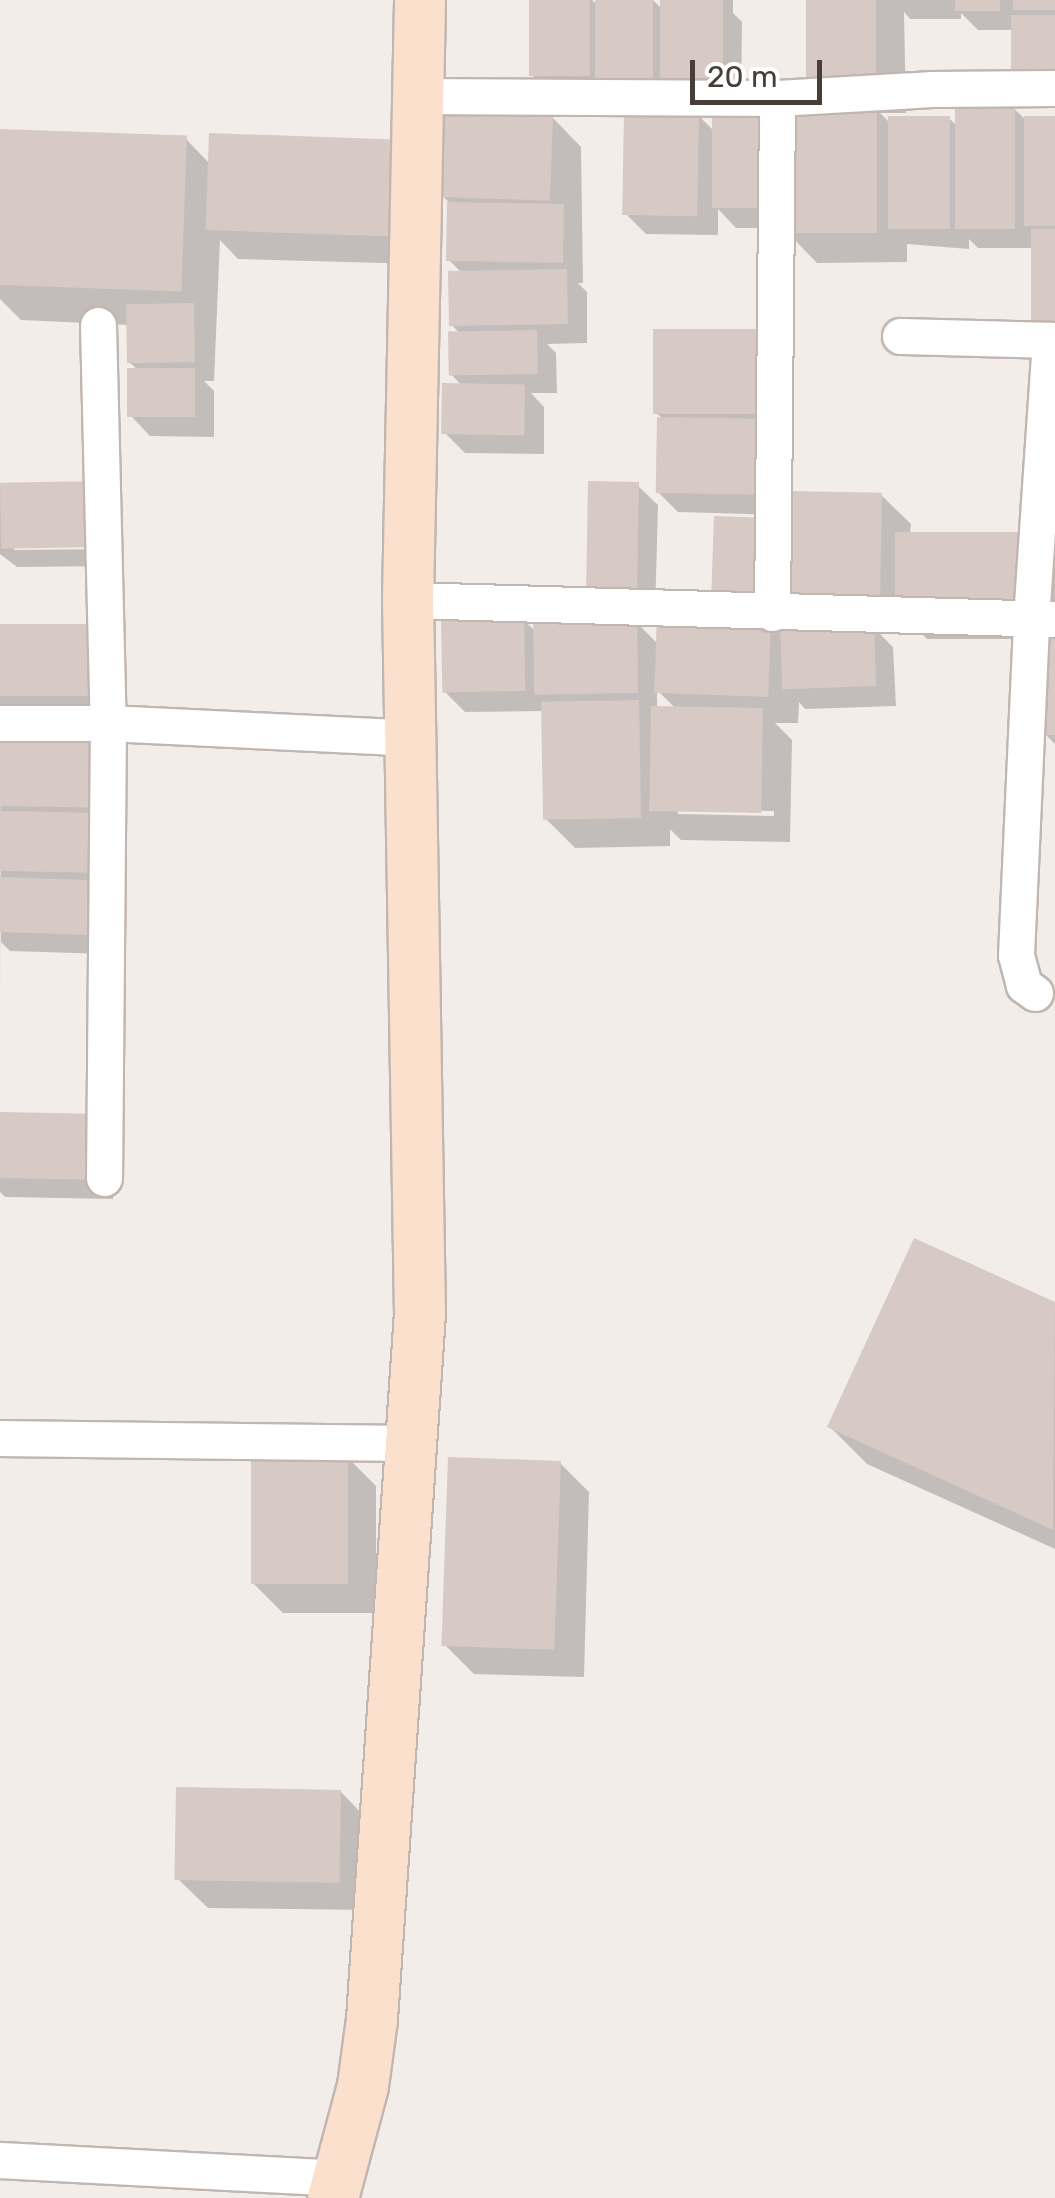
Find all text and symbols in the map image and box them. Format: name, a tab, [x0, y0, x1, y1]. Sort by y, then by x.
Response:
scale bar	[695, 40, 828, 102]
text: 20 m	[707, 59, 778, 95]

